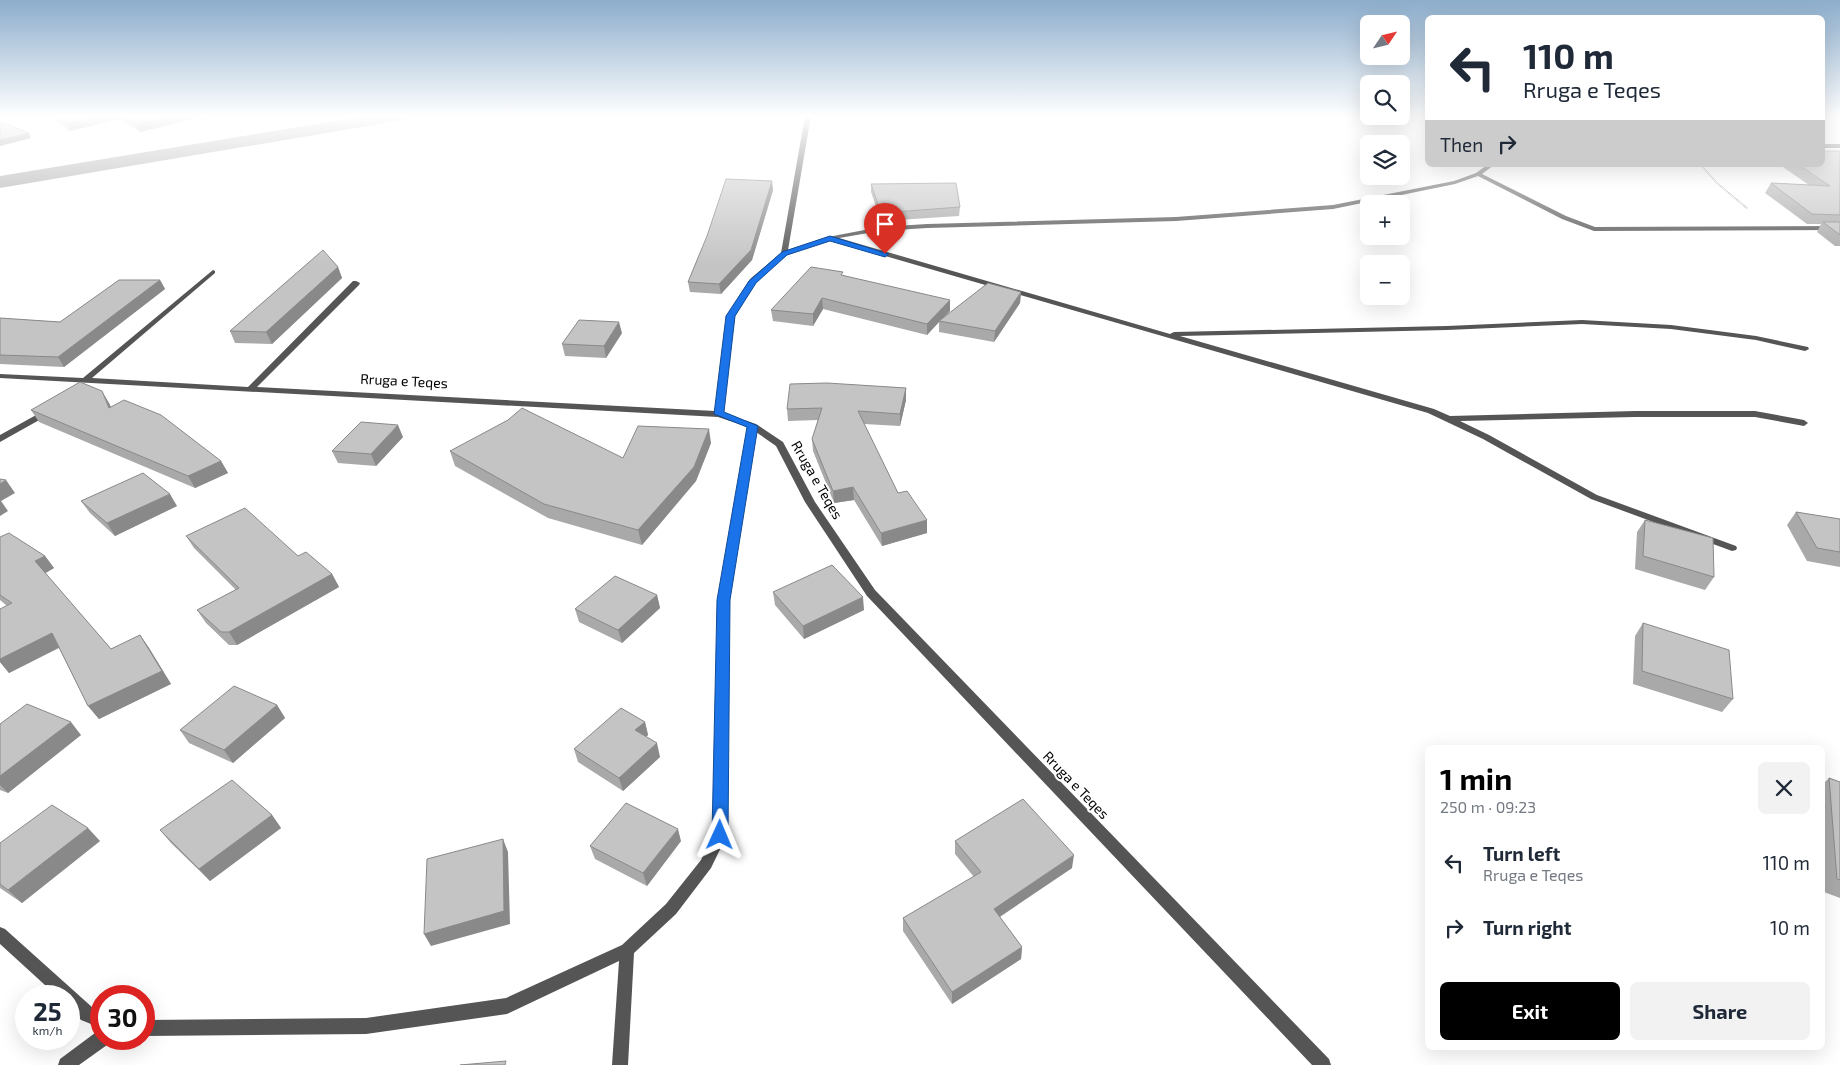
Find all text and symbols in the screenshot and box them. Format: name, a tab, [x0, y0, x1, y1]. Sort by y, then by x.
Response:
north arrow	[1360, 15, 1410, 65]
map controls	[1360, 15, 1410, 305]
text: 110 m	[1523, 34, 1614, 76]
icon: left	[1440, 35, 1505, 100]
button: search	[1360, 75, 1410, 125]
text: Rruga e Teqes	[1523, 76, 1661, 102]
icon: right	[1493, 130, 1521, 158]
text: Then	[1440, 133, 1483, 156]
button: layers	[1360, 135, 1410, 185]
button: +	[1360, 195, 1410, 245]
pin	[864, 203, 906, 254]
icon: arrive	[871, 210, 899, 238]
button: −	[1360, 255, 1410, 305]
street label: Rruga e Teqes	[360, 370, 448, 391]
street label: Rruga e Teqes	[788, 437, 847, 522]
street label: Rruga e Teqes	[1040, 747, 1113, 822]
text: 1 min	[1440, 760, 1512, 796]
button: close	[1758, 762, 1810, 814]
text: 250 m · 09:23	[1440, 797, 1536, 816]
position arrow	[693, 808, 745, 860]
text: Turn left	[1483, 842, 1560, 865]
icon: left	[1440, 849, 1468, 877]
text: 110 m	[1763, 851, 1810, 874]
text: Rruga e Teqes	[1483, 865, 1583, 884]
icon: right	[1440, 914, 1468, 942]
text: Turn right	[1483, 916, 1571, 939]
text: 10 m	[1770, 916, 1810, 939]
button: Exit	[1440, 982, 1620, 1040]
button: Share	[1630, 982, 1810, 1040]
speed limit sign: 30	[90, 985, 155, 1050]
text: 25	[33, 996, 62, 1026]
text: km/h	[33, 1023, 62, 1037]

